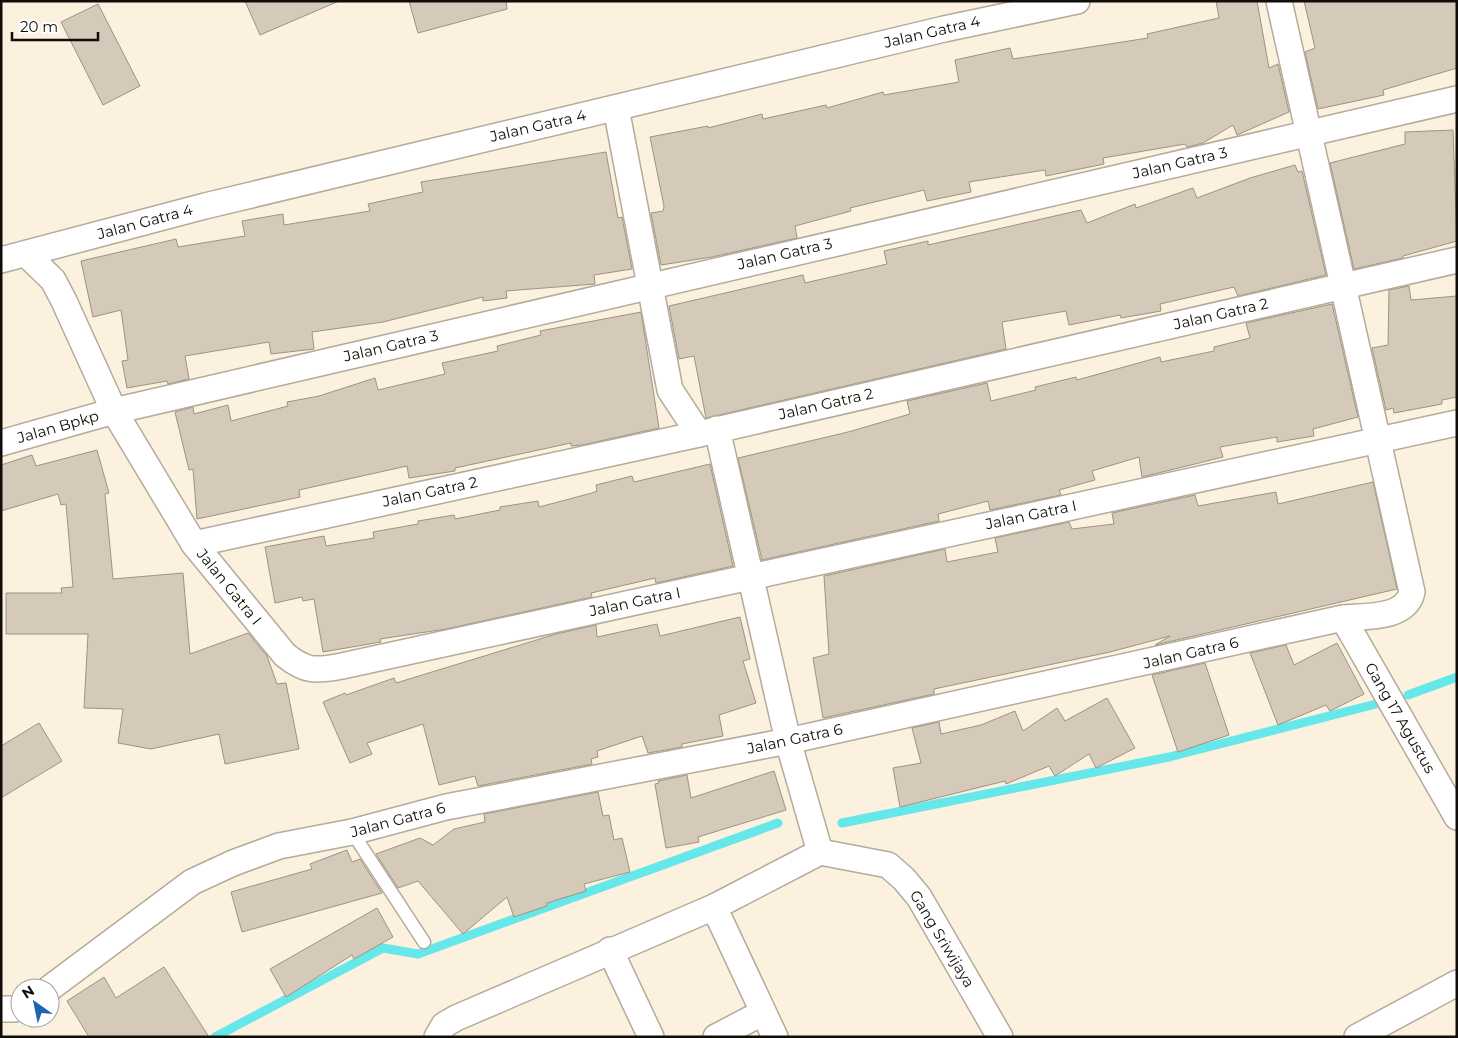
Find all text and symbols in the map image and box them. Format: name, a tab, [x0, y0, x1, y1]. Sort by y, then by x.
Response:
scale bar	[12, 10, 99, 42]
street label: Jalan Gatra 4	[881, 11, 982, 52]
text: 20 m	[20, 17, 58, 36]
street label: Jalan Gatra 4	[487, 105, 588, 146]
street label: Jalan Gatra 3	[1130, 142, 1229, 183]
street label: Jalan Gatra 4	[94, 200, 195, 244]
street label: Jalan Gatra 3	[735, 233, 834, 274]
street label: Jalan Gatra 2	[1171, 293, 1270, 334]
street label: Jalan Gatra 3	[341, 325, 440, 366]
street label: Jalan Gatra 2	[776, 383, 875, 424]
street label: Jalan Bpkp	[14, 406, 101, 447]
street label: Jalan Gatra 2	[380, 472, 479, 511]
street label: Jalan Gatra I	[983, 496, 1078, 534]
street label: Jalan Gatra I	[192, 544, 266, 629]
street label: Jalan Gatra I	[587, 583, 682, 621]
street label: Jalan Gatra 6	[1140, 632, 1240, 673]
street label: Gang 17 Agustus	[1361, 659, 1440, 777]
street label: Jalan Gatra 6	[744, 719, 844, 758]
street label: Jalan Gatra 6	[348, 798, 447, 842]
street label: Gang Sriwijaya	[906, 886, 979, 991]
north arrow	[10, 978, 60, 1028]
text: N	[18, 981, 38, 1003]

